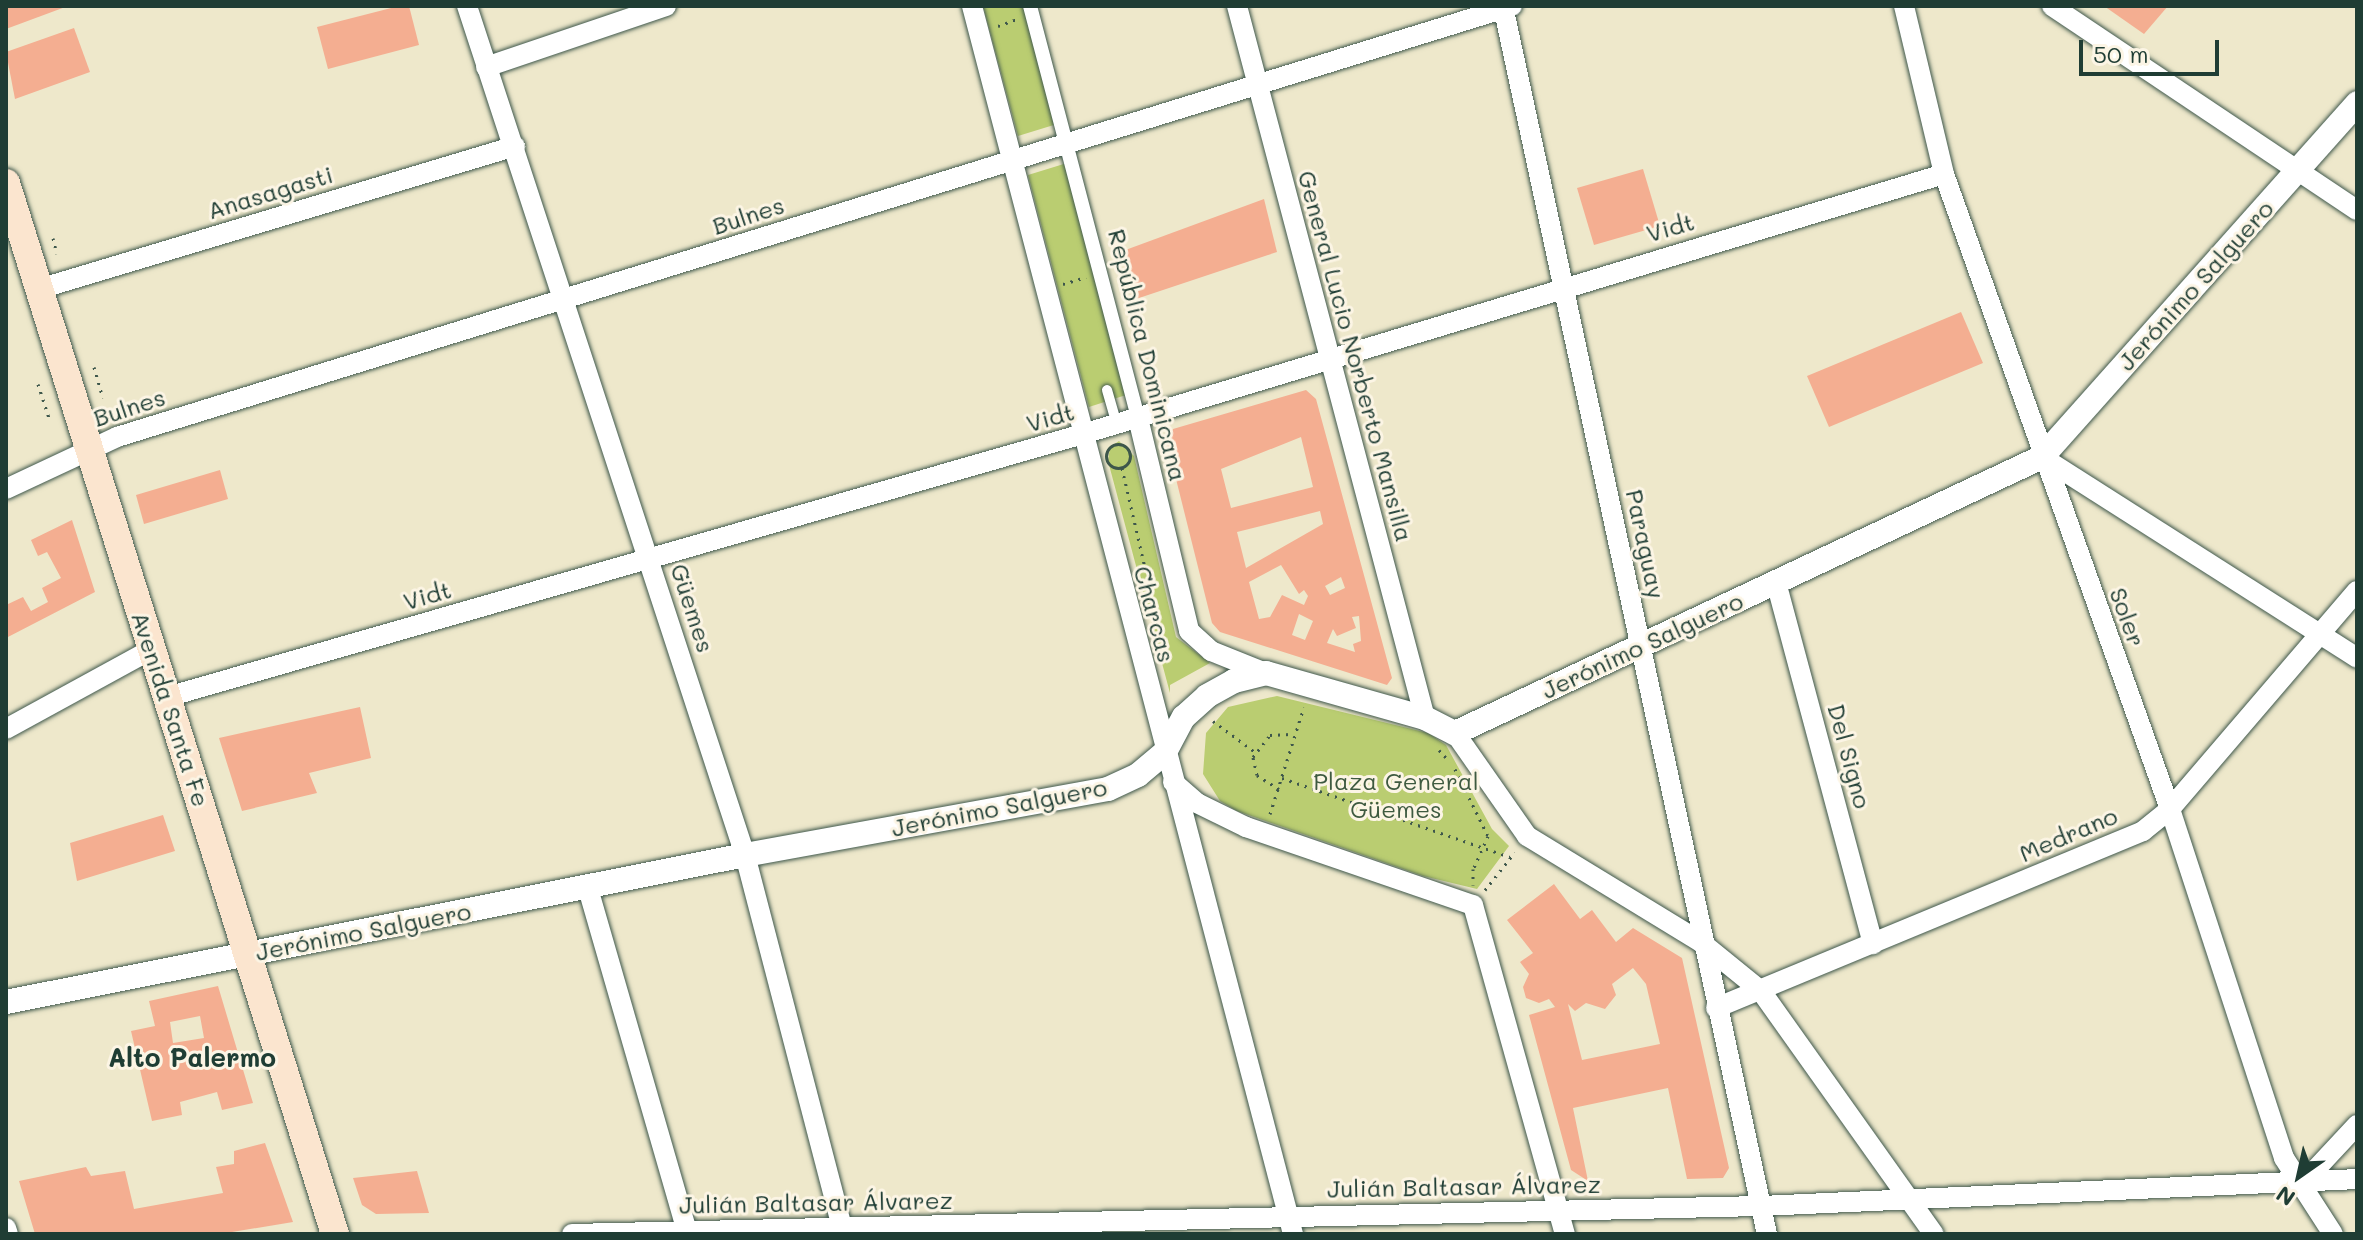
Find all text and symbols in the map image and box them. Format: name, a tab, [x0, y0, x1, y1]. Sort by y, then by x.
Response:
scale bar	[2083, 24, 2223, 74]
text: 50 m	[2093, 38, 2149, 69]
street label: Anasagasti	[204, 159, 336, 225]
street label: General Lucio Norberto Mansilla	[1293, 167, 1419, 545]
street label: Bulnes	[708, 190, 788, 240]
street label: Jerónimo Salguero	[2111, 194, 2279, 376]
street label: Vidt	[1643, 206, 1697, 248]
street label: República Dominicana	[1103, 226, 1193, 484]
street label: Bulnes	[89, 382, 169, 432]
street label: Vidt	[1023, 396, 1077, 438]
street label: Paraguay	[1620, 487, 1672, 601]
street label: Güemes	[665, 560, 721, 656]
street label: Charcas	[1128, 563, 1182, 665]
street label: Vidt	[400, 574, 454, 616]
street label: Soler	[2104, 584, 2152, 650]
street label: Jerónimo Salguero	[1537, 586, 1747, 704]
street label: Avenida Santa Fe	[126, 608, 216, 810]
street label: Del Signo	[1822, 700, 1878, 812]
park label: Plaza General Güemes	[1313, 767, 1479, 823]
street label: Jerónimo Salguero	[889, 772, 1109, 842]
street label: Medrano	[2015, 800, 2121, 868]
street label: Jerónimo Salguero	[253, 896, 473, 966]
district label: Alto Palermo	[108, 1042, 276, 1074]
north arrow	[2259, 1136, 2339, 1216]
street label: Julián Baltasar Álvarez	[1327, 1169, 1601, 1203]
text: N	[2270, 1180, 2300, 1213]
street label: Julián Baltasar Álvarez	[679, 1185, 953, 1219]

